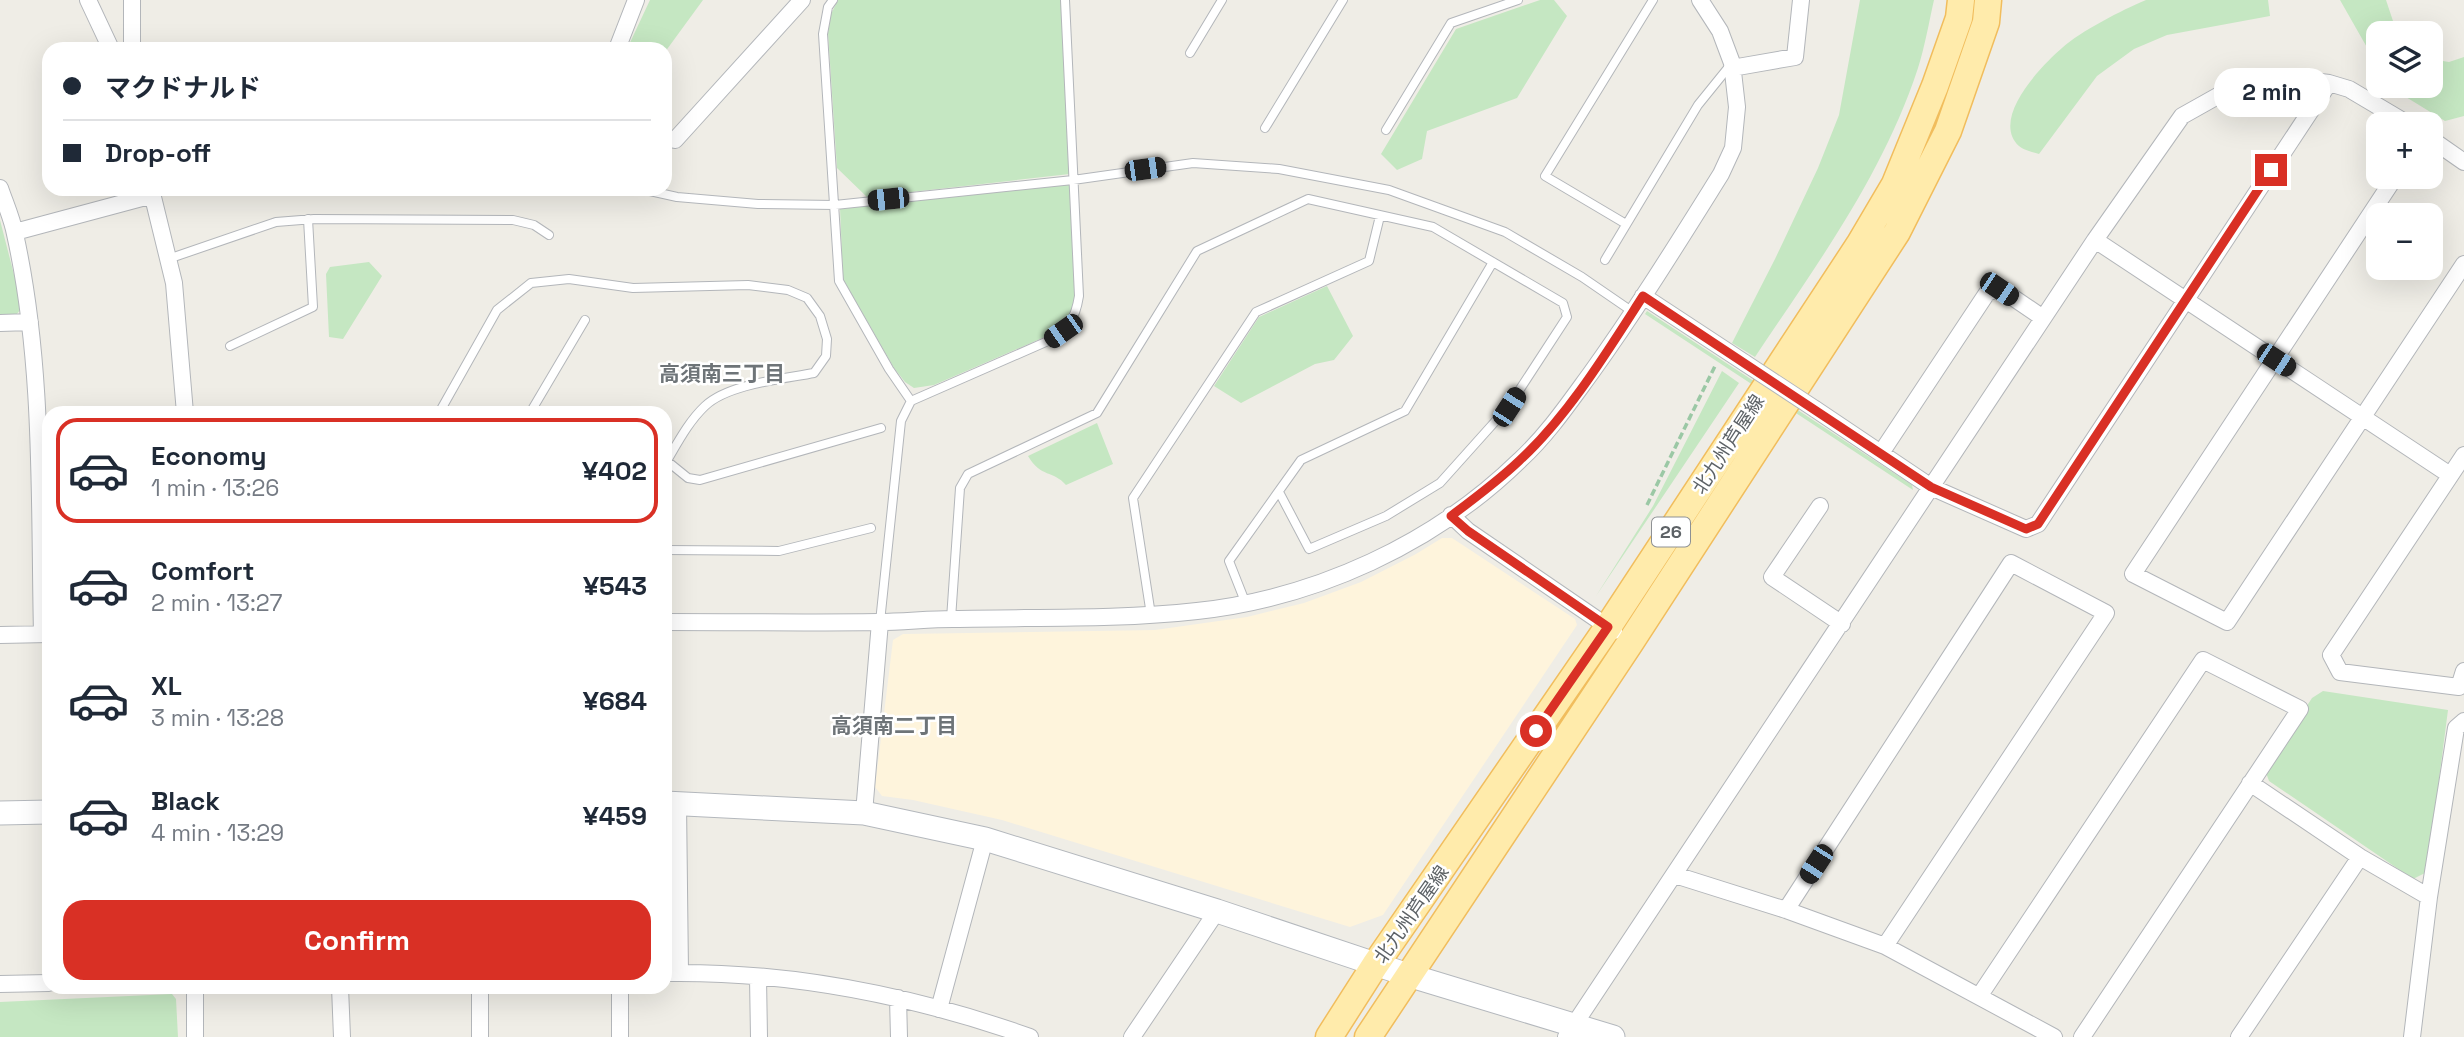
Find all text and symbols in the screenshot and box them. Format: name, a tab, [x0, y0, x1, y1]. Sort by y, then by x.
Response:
map controls	[2366, 21, 2443, 280]
button: layers	[2366, 21, 2443, 98]
callout: 2 min	[2213, 68, 2329, 118]
text: マクドナルド	[105, 71, 261, 105]
text: 2 min	[2242, 77, 2302, 107]
button: +	[2366, 112, 2443, 189]
text: Drop-off	[105, 136, 211, 170]
route end	[2255, 154, 2287, 186]
car	[1123, 156, 1168, 182]
car	[867, 186, 910, 212]
button: −	[2366, 203, 2443, 280]
car	[1976, 269, 2023, 309]
car	[1040, 310, 1087, 352]
car	[2253, 340, 2300, 380]
district label: 高須南三丁目	[659, 360, 785, 387]
car	[1489, 384, 1530, 430]
street label: 北九州芦屋線	[1687, 390, 1770, 499]
icon: car	[67, 439, 130, 502]
text: Economy	[151, 439, 267, 473]
text: ¥402	[582, 454, 647, 488]
text: 1 min · 13:26	[151, 473, 279, 503]
road number: 26	[1652, 518, 1690, 546]
icon: car	[67, 554, 130, 617]
text: Comfort	[151, 554, 254, 588]
text: ¥543	[583, 569, 647, 603]
text: 2 min · 13:27	[151, 588, 282, 618]
icon: car	[67, 669, 130, 732]
text: XL	[151, 669, 182, 703]
text: ¥684	[583, 684, 647, 718]
text: 3 min · 13:28	[151, 703, 284, 733]
district label: 高須南二丁目	[831, 712, 957, 739]
route start	[1520, 715, 1552, 747]
icon: car	[67, 784, 130, 847]
text: Black	[151, 784, 220, 818]
text: ¥459	[583, 799, 647, 833]
text: 4 min · 13:29	[151, 818, 284, 848]
car	[1796, 841, 1837, 887]
street label: 北九州芦屋線	[1368, 860, 1454, 968]
button: Confirm	[63, 900, 651, 980]

